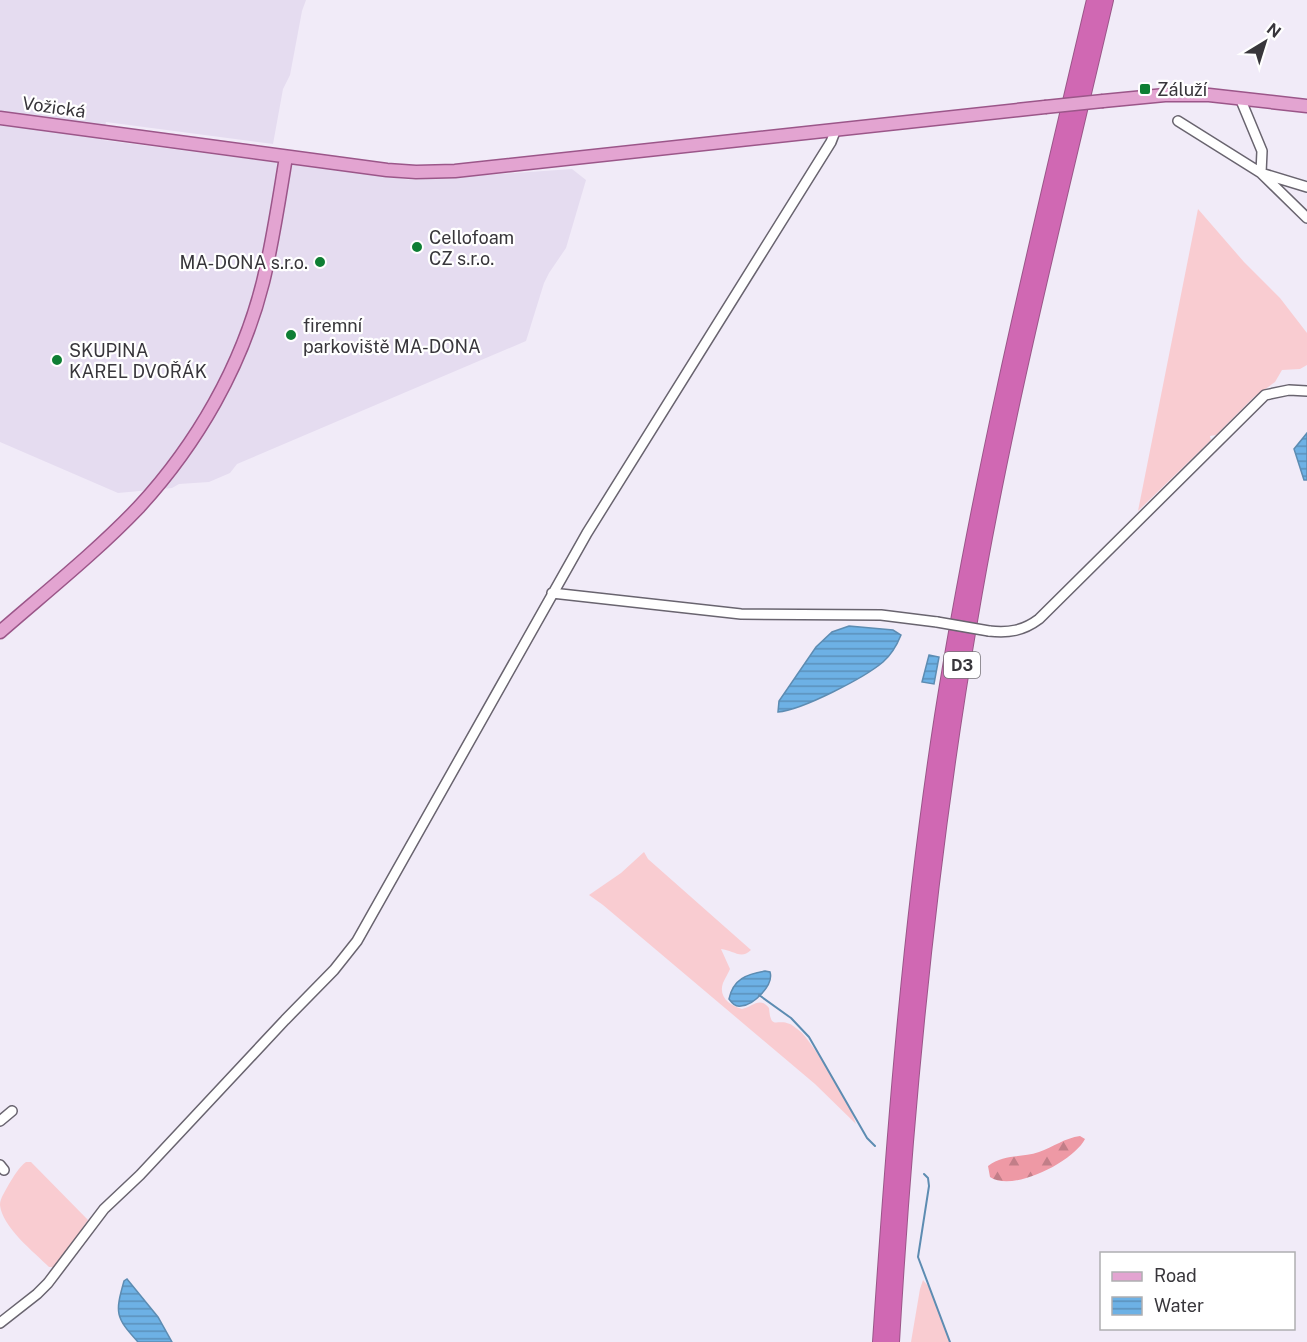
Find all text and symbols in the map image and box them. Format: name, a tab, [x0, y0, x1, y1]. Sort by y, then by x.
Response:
north arrow	[1235, 12, 1295, 72]
text: N	[1263, 19, 1285, 42]
place label: Záluží	[1157, 79, 1208, 100]
marker: Záluží	[1138, 82, 1152, 96]
street label: Vožická	[21, 92, 87, 122]
place label: Cellofoam CZ s.r.o.	[429, 227, 514, 269]
marker: Cellofoam CZ s.r.o.	[410, 240, 424, 254]
place label: MA-DONA s.r.o.	[179, 252, 308, 273]
marker: MA-DONA s.r.o.	[313, 255, 327, 269]
place label: firemní parkoviště MA-DONA	[303, 315, 481, 357]
marker: firemní parkoviště MA-DONA	[284, 328, 298, 342]
place label: SKUPINA KAREL DVOŘÁK	[69, 340, 207, 382]
marker: SKUPINA KAREL DVOŘÁK	[50, 353, 64, 367]
road number: D3	[944, 652, 980, 678]
legend	[1100, 1252, 1295, 1330]
text: Road	[1154, 1265, 1197, 1286]
text: Water	[1154, 1295, 1204, 1316]

